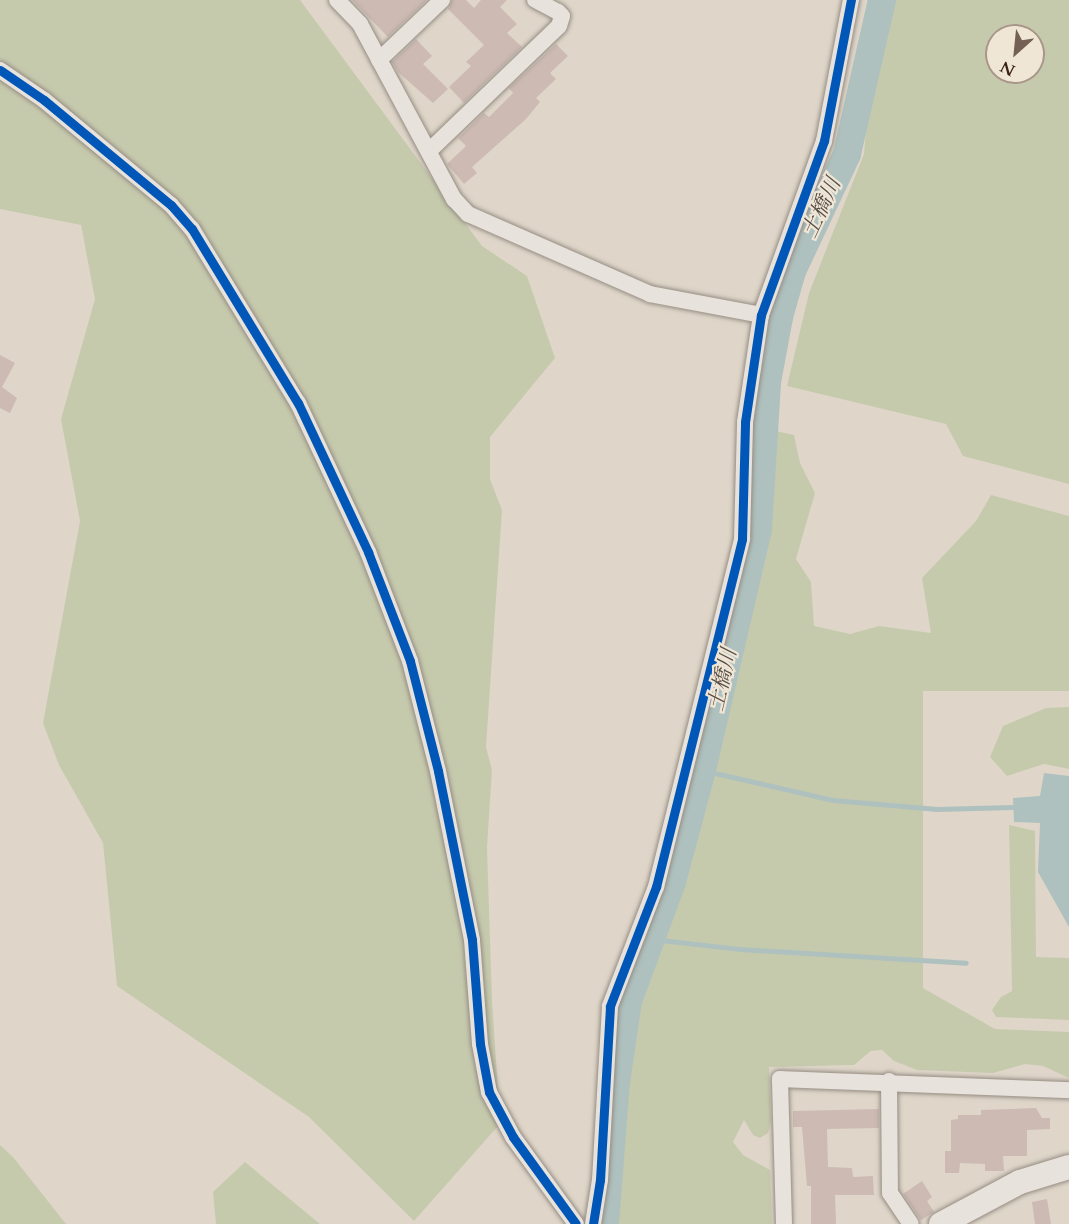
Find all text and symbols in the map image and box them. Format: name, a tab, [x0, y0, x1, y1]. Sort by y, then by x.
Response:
north arrow	[985, 24, 1045, 84]
text: N	[997, 55, 1019, 81]
water label: 土橋川	[797, 174, 847, 242]
water label: 土橋川	[704, 646, 742, 714]

